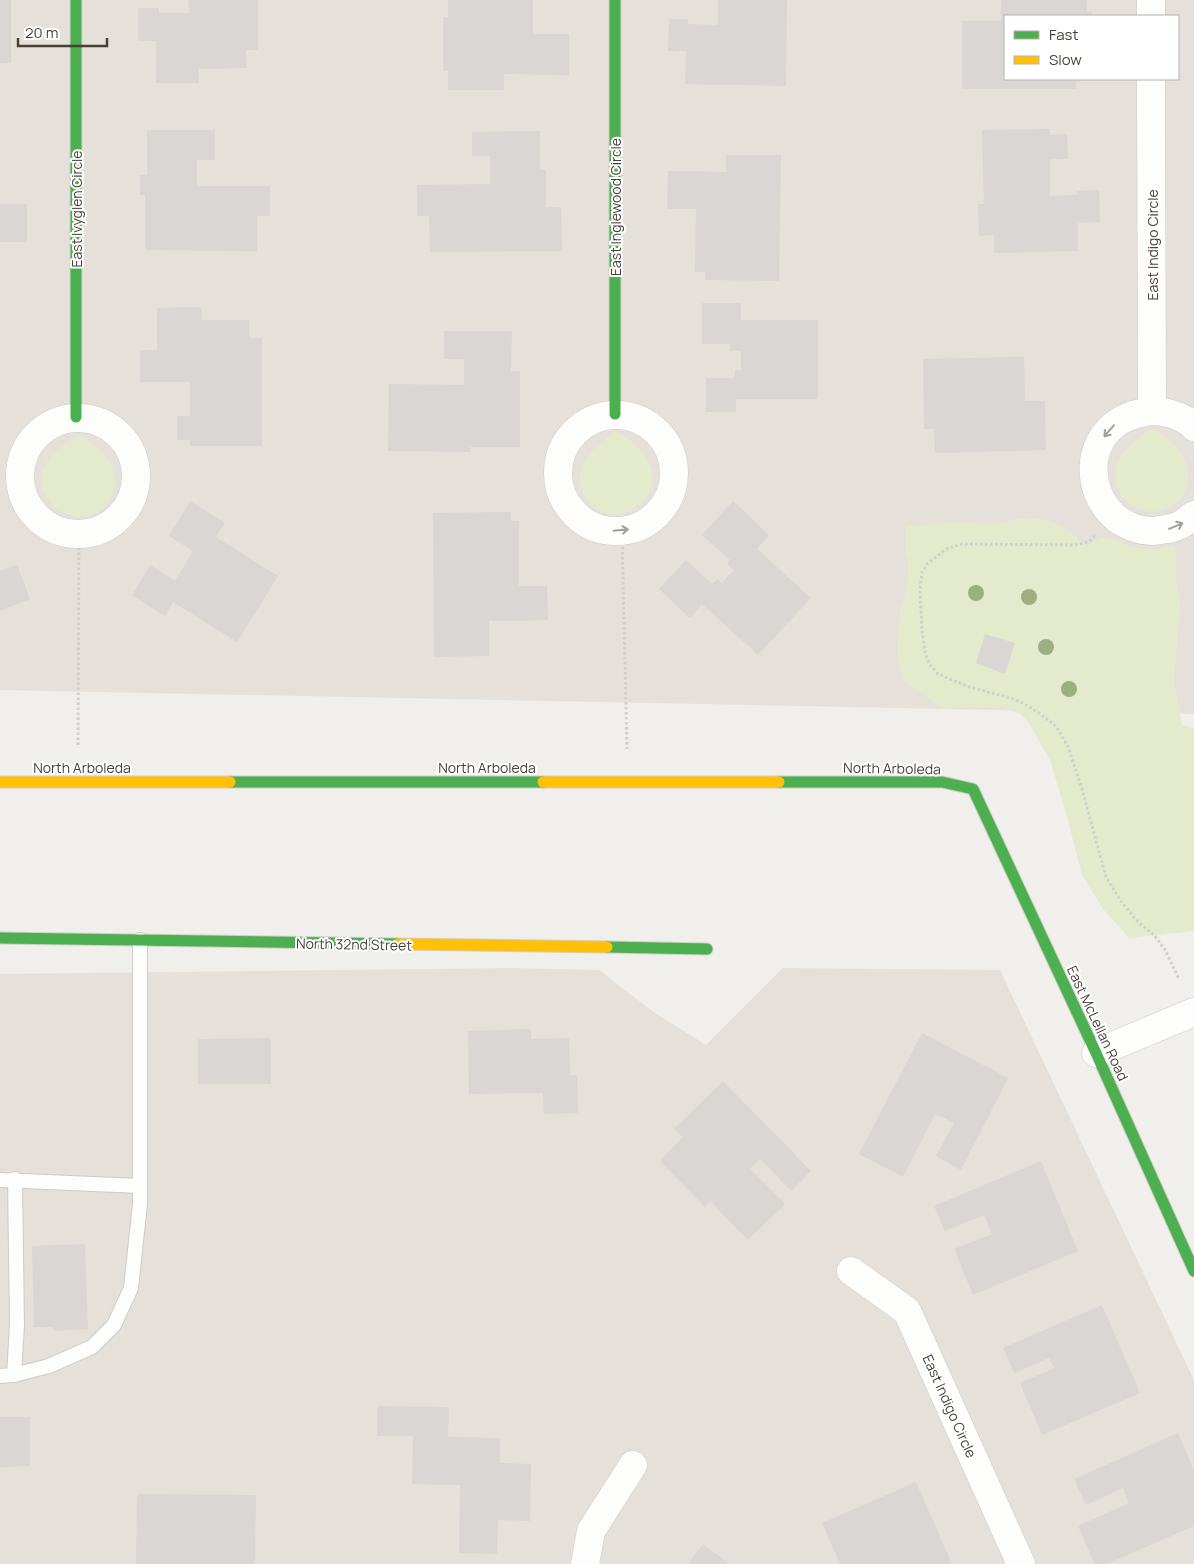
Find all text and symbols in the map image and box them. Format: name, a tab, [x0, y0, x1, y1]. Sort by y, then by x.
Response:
scale bar	[18, 15, 106, 47]
legend	[1004, 15, 1179, 80]
text: 20 m	[25, 22, 58, 43]
text: Fast	[1049, 24, 1078, 45]
text: Slow	[1049, 49, 1082, 70]
street label: East Inglewood Circle	[606, 138, 625, 276]
street label: East Ivyglen Circle	[67, 151, 86, 267]
street label: East Indigo Circle	[1143, 189, 1162, 301]
one-way arrow	[1104, 424, 1115, 437]
one-way arrow	[1168, 520, 1183, 530]
one-way arrow	[613, 525, 629, 535]
street label: North Arboleda	[33, 758, 131, 777]
street label: North Arboleda	[438, 758, 536, 777]
street label: North Arboleda	[843, 758, 941, 778]
street label: North 32nd Street	[296, 933, 412, 955]
street label: East McLellan Road	[1063, 962, 1133, 1084]
street label: East Indigo Circle	[919, 1351, 981, 1461]

